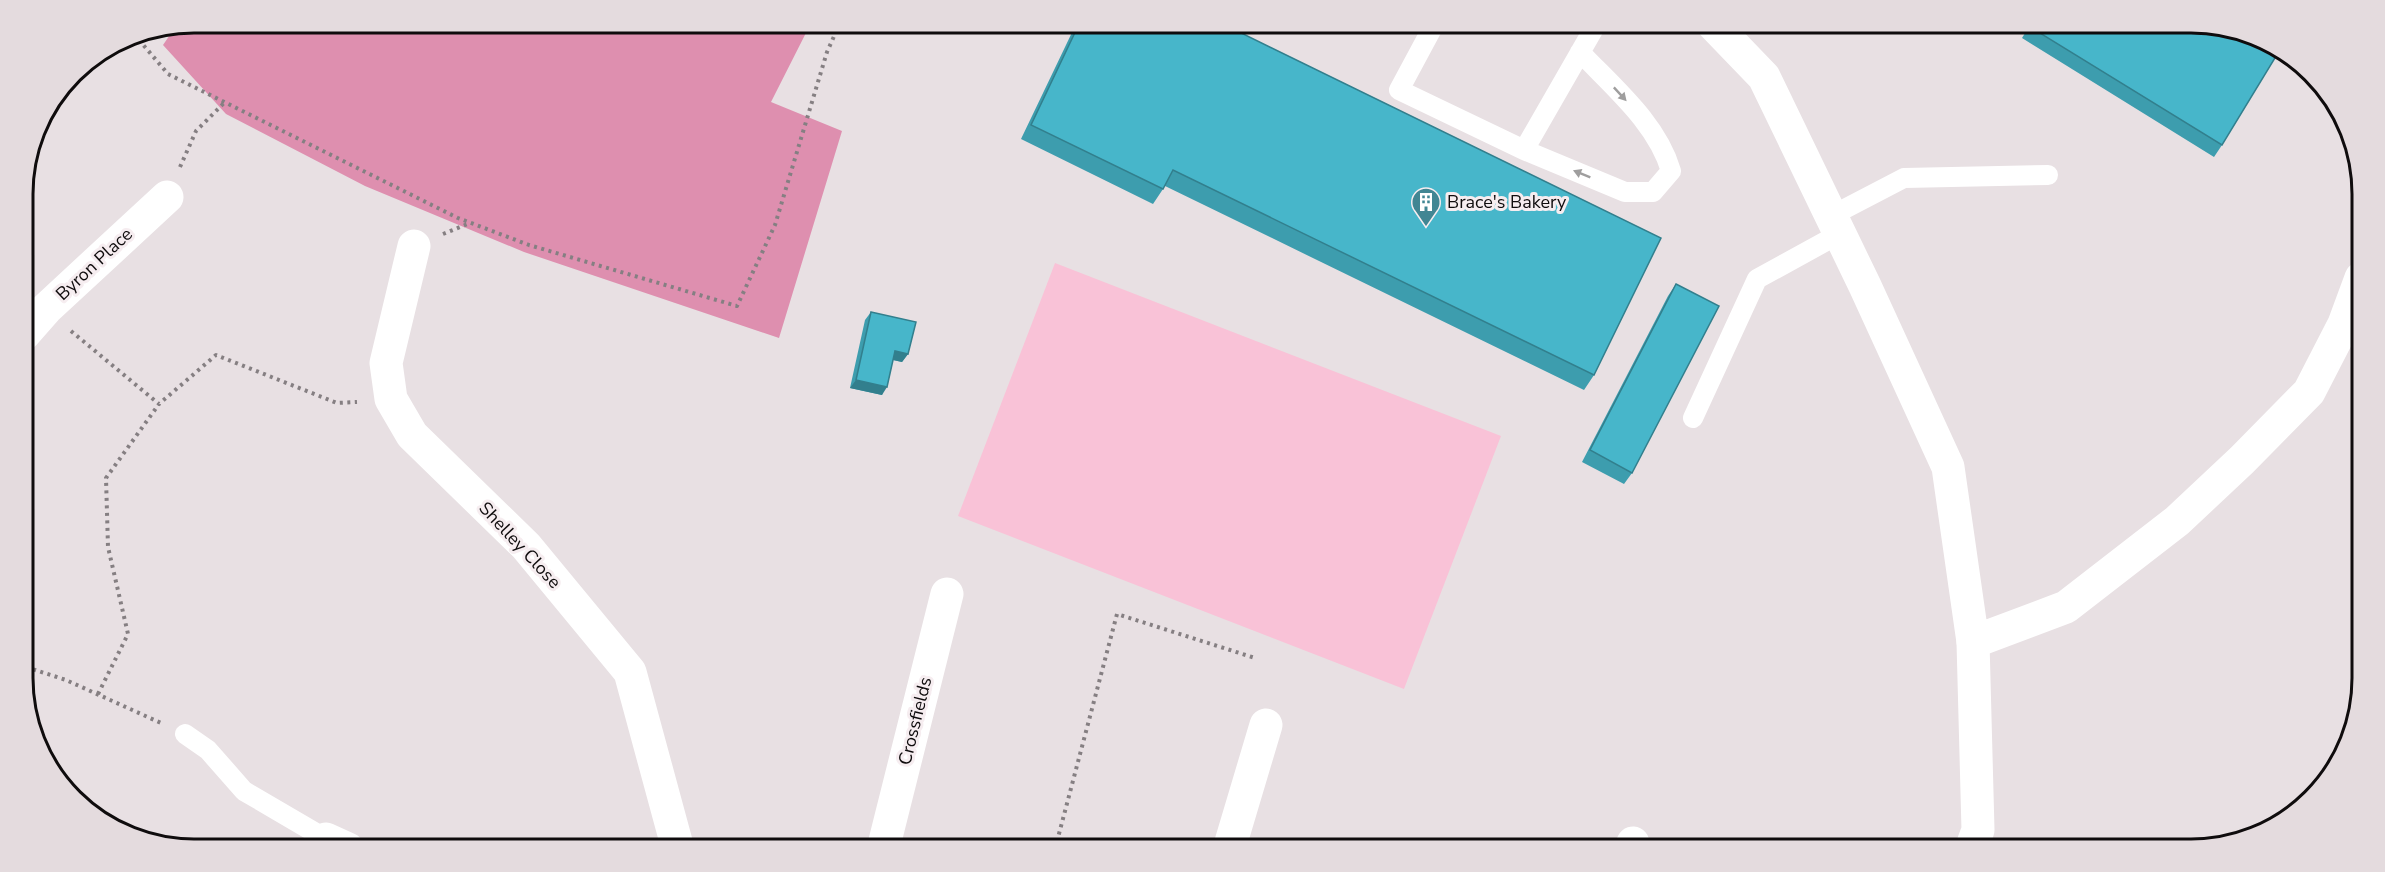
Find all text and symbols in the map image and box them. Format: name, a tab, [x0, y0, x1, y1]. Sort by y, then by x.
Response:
one-way arrow	[1613, 87, 1627, 102]
one-way arrow	[1573, 169, 1591, 178]
building icon: Brace's Bakery	[1410, 186, 1442, 228]
place label: Brace's Bakery	[1447, 190, 1567, 214]
street label: Byron Place	[50, 222, 138, 306]
street label: Shelley Close	[474, 496, 566, 594]
street label: Crossfields	[892, 675, 938, 767]

